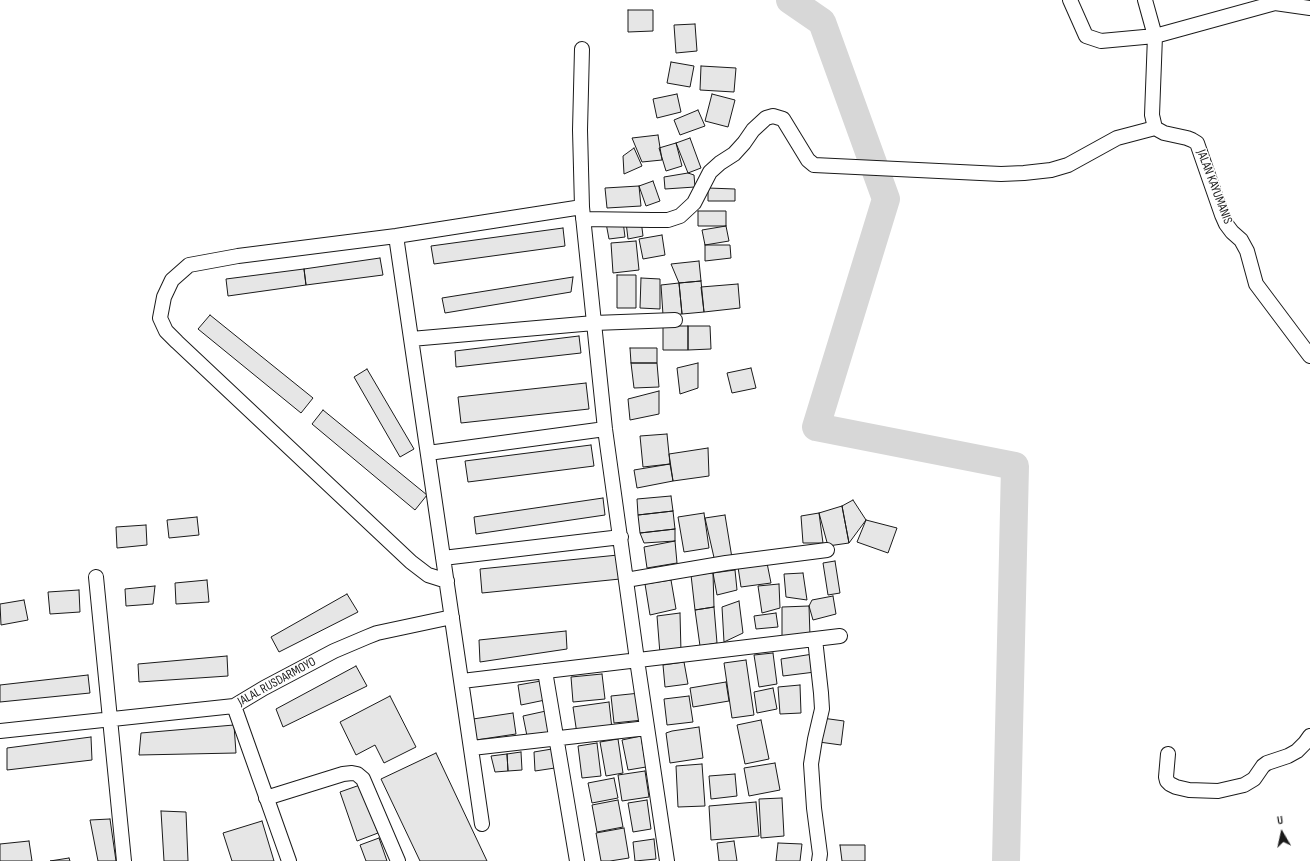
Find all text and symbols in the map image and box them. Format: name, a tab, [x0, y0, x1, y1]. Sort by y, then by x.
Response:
street label: JALAN KAYUMANIS	[1193, 148, 1235, 226]
street label: JALAL RUSDARMOYO	[235, 654, 319, 710]
north arrow	[1262, 813, 1302, 853]
text: U	[1276, 814, 1284, 828]

